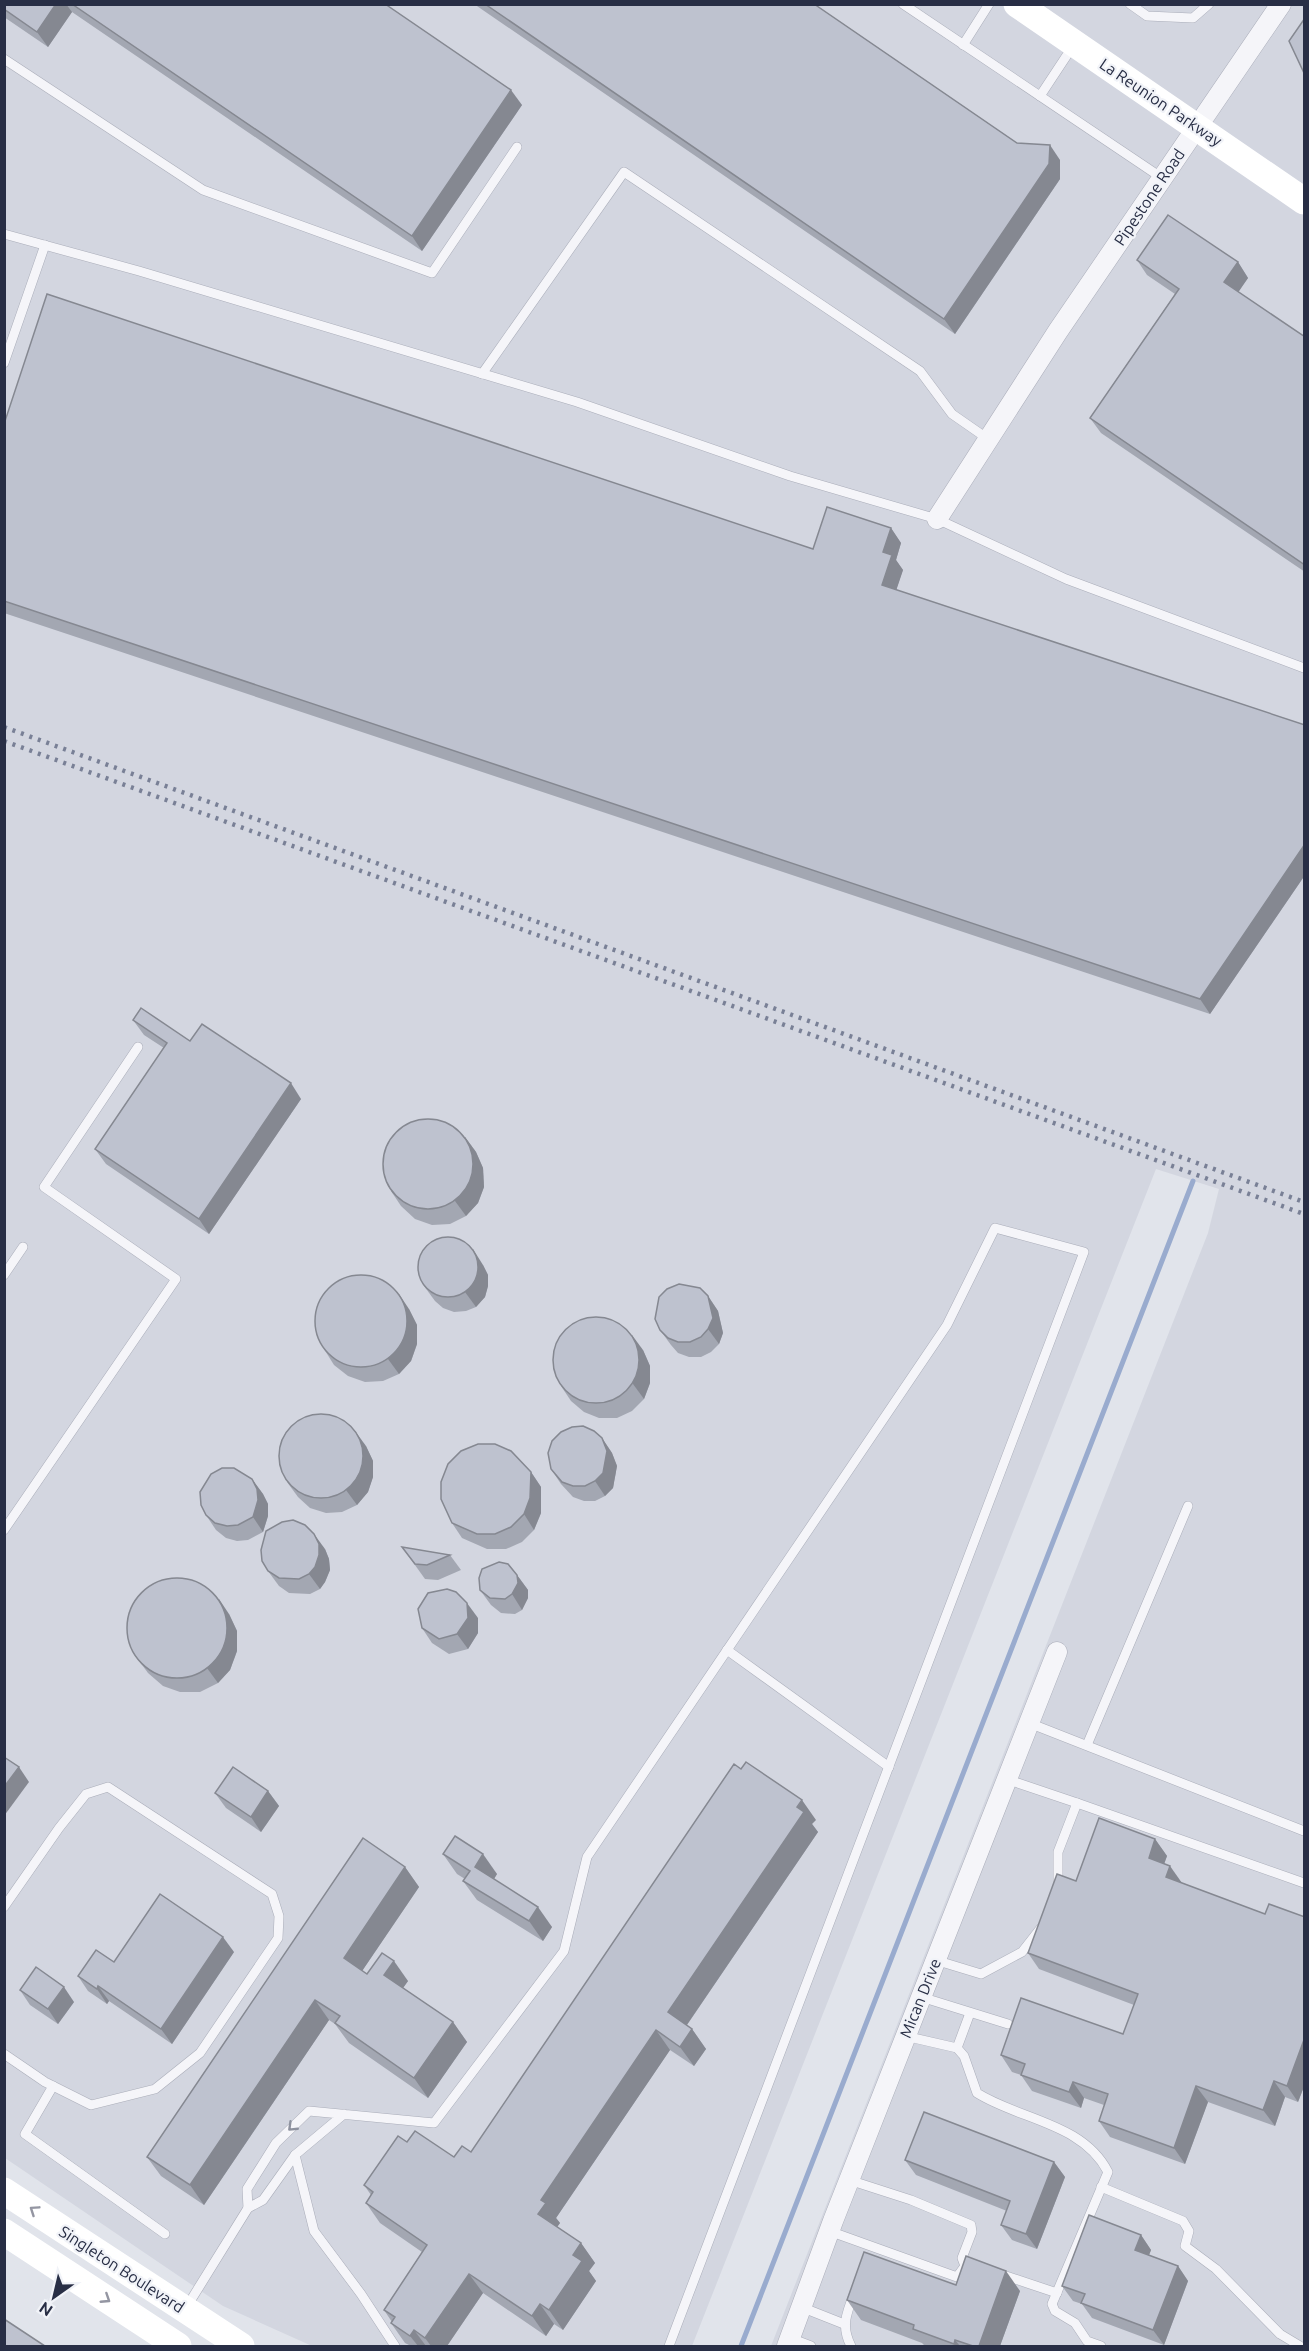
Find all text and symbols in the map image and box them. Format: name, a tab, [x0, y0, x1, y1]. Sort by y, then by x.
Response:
street label: La Reunion Parkway	[1097, 54, 1226, 150]
street label: Pipestone Road	[1110, 145, 1188, 249]
street label: Mican Drive	[896, 1956, 944, 2040]
one-way arrow	[289, 2120, 300, 2131]
one-way arrow	[30, 2206, 41, 2217]
street label: Singleton Boulevard	[56, 2222, 188, 2316]
north arrow	[24, 2267, 84, 2327]
one-way arrow	[99, 2292, 110, 2303]
text: N	[36, 2299, 56, 2320]

